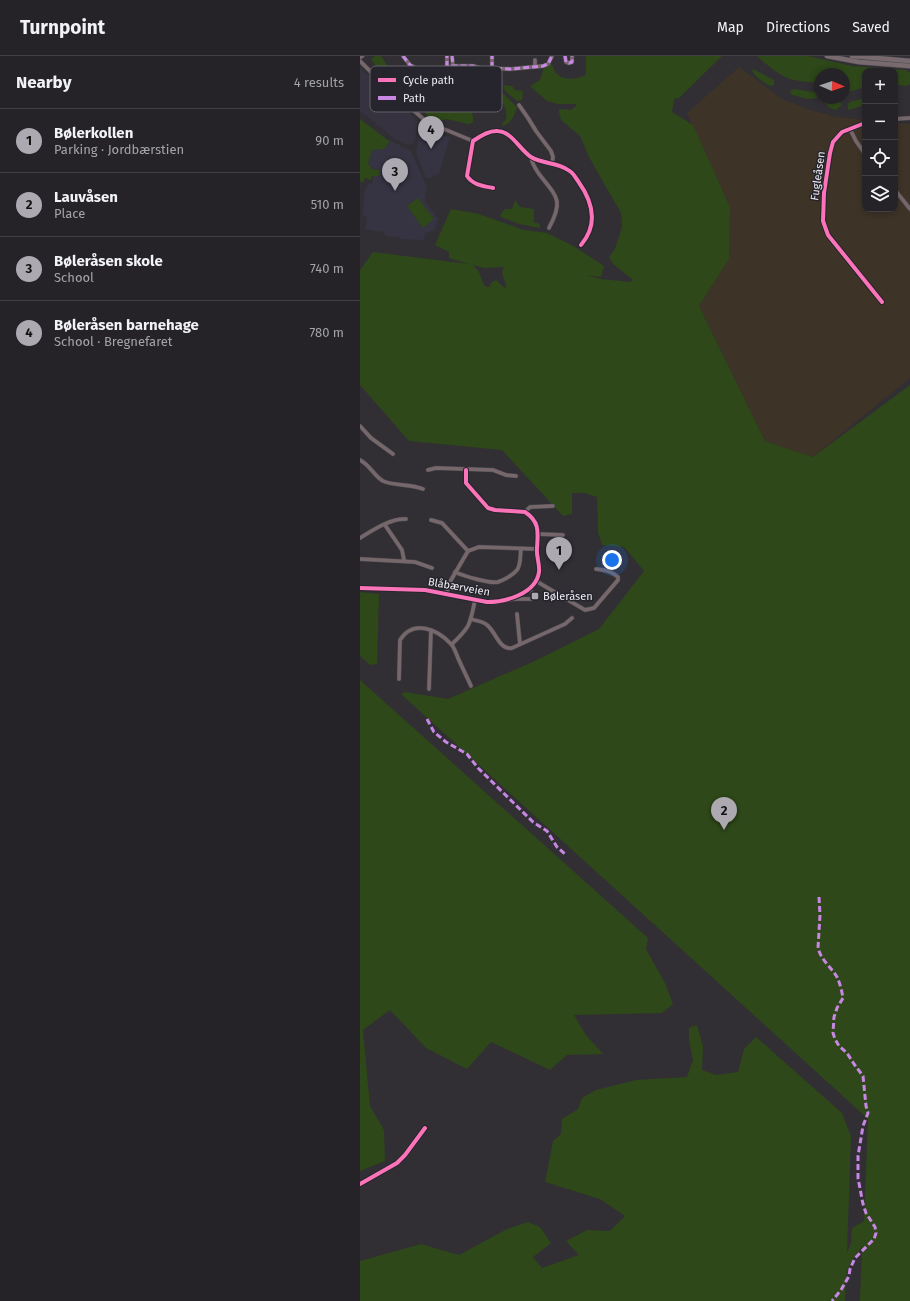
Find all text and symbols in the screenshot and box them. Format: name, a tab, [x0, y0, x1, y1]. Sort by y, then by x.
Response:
text: Turnpoint	[20, 16, 105, 39]
text: Map	[717, 19, 744, 36]
text: Directions	[766, 19, 830, 36]
text: Saved	[852, 19, 890, 36]
legend	[370, 66, 502, 112]
north arrow	[814, 68, 850, 104]
map controls	[862, 68, 898, 212]
button: +	[862, 68, 898, 104]
text: Nearby	[16, 72, 71, 93]
text: Cycle path	[403, 74, 454, 87]
text: 4 results	[294, 75, 344, 90]
text: Path	[403, 92, 425, 105]
button: −	[862, 104, 898, 140]
pin: 4	[418, 116, 444, 149]
text: Bølerkollen	[54, 124, 133, 142]
text: 1	[26, 133, 32, 148]
text: 90 m	[315, 133, 344, 148]
button: locate	[862, 140, 898, 176]
text: Parking · Jordbærstien	[54, 142, 184, 157]
street label: Fugleåsen	[808, 151, 828, 201]
pin: 3	[382, 158, 408, 191]
button: layers	[862, 176, 898, 212]
text: Lauvåsen	[54, 188, 118, 206]
text: 2	[26, 197, 32, 212]
text: 510 m	[311, 197, 344, 212]
text: Place	[54, 206, 85, 221]
text: Bøleråsen skole	[54, 252, 163, 270]
text: 3	[26, 261, 32, 276]
text: 740 m	[310, 261, 344, 276]
text: School	[54, 270, 94, 285]
text: Bøleråsen barnehage	[54, 316, 199, 334]
text: 4	[25, 325, 33, 340]
text: 780 m	[309, 325, 344, 340]
text: School · Bregnefaret	[54, 334, 173, 349]
pin: 1	[546, 537, 572, 570]
your location	[602, 550, 622, 570]
street label: Blåbærveien	[427, 575, 491, 599]
place label: Bøleråsen	[543, 590, 593, 603]
marker: Bøleråsen	[530, 591, 540, 601]
pin: 2	[711, 797, 737, 830]

